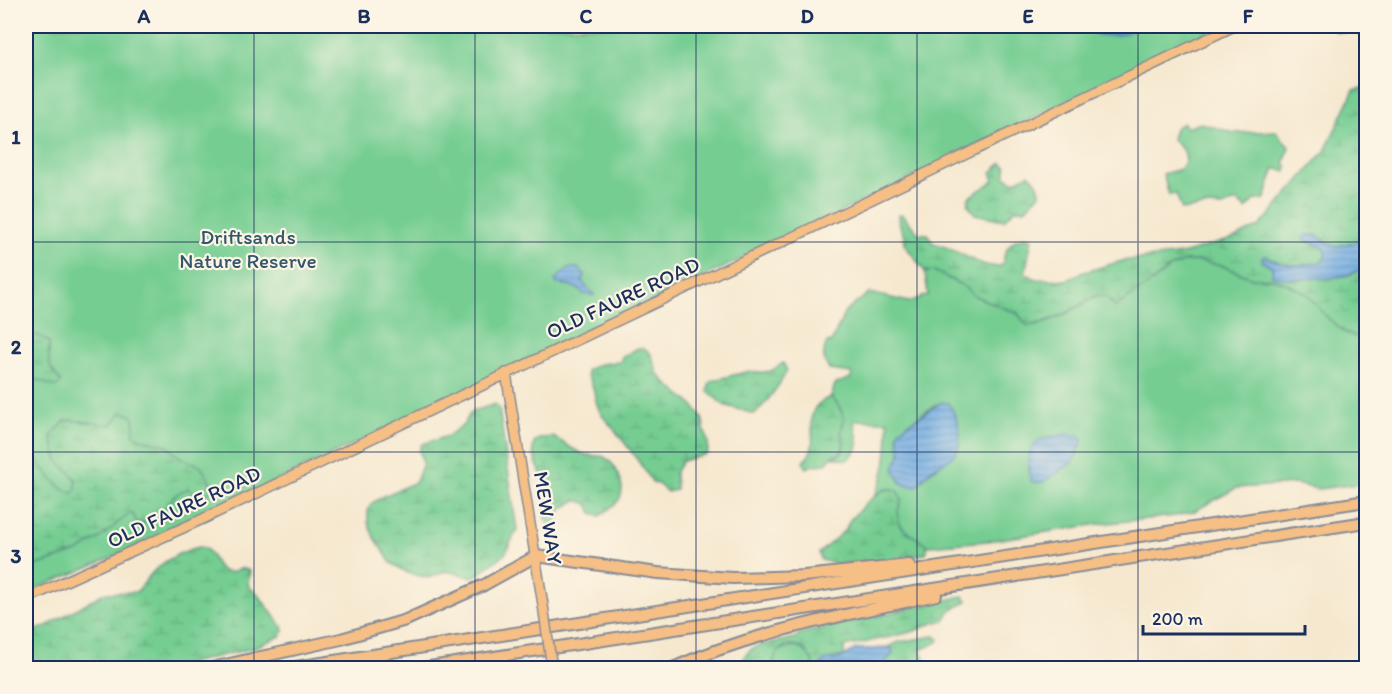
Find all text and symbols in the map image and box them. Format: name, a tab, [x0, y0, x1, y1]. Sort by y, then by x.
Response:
text: A	[137, 4, 151, 28]
text: B	[358, 4, 371, 28]
text: C	[580, 4, 593, 28]
text: D	[800, 4, 814, 28]
text: E	[1022, 4, 1034, 28]
text: F	[1243, 4, 1254, 28]
text: 1	[11, 125, 21, 149]
park label: Driftsands Nature Reserve	[179, 224, 317, 273]
street label: OLD FAURE ROAD	[542, 251, 704, 344]
text: 2	[11, 335, 22, 359]
street label: OLD FAURE ROAD	[103, 460, 265, 553]
street label: MEW WAY	[529, 469, 568, 566]
text: 3	[11, 544, 22, 568]
scale bar	[1143, 598, 1305, 636]
text: 200 m	[1152, 608, 1203, 630]

